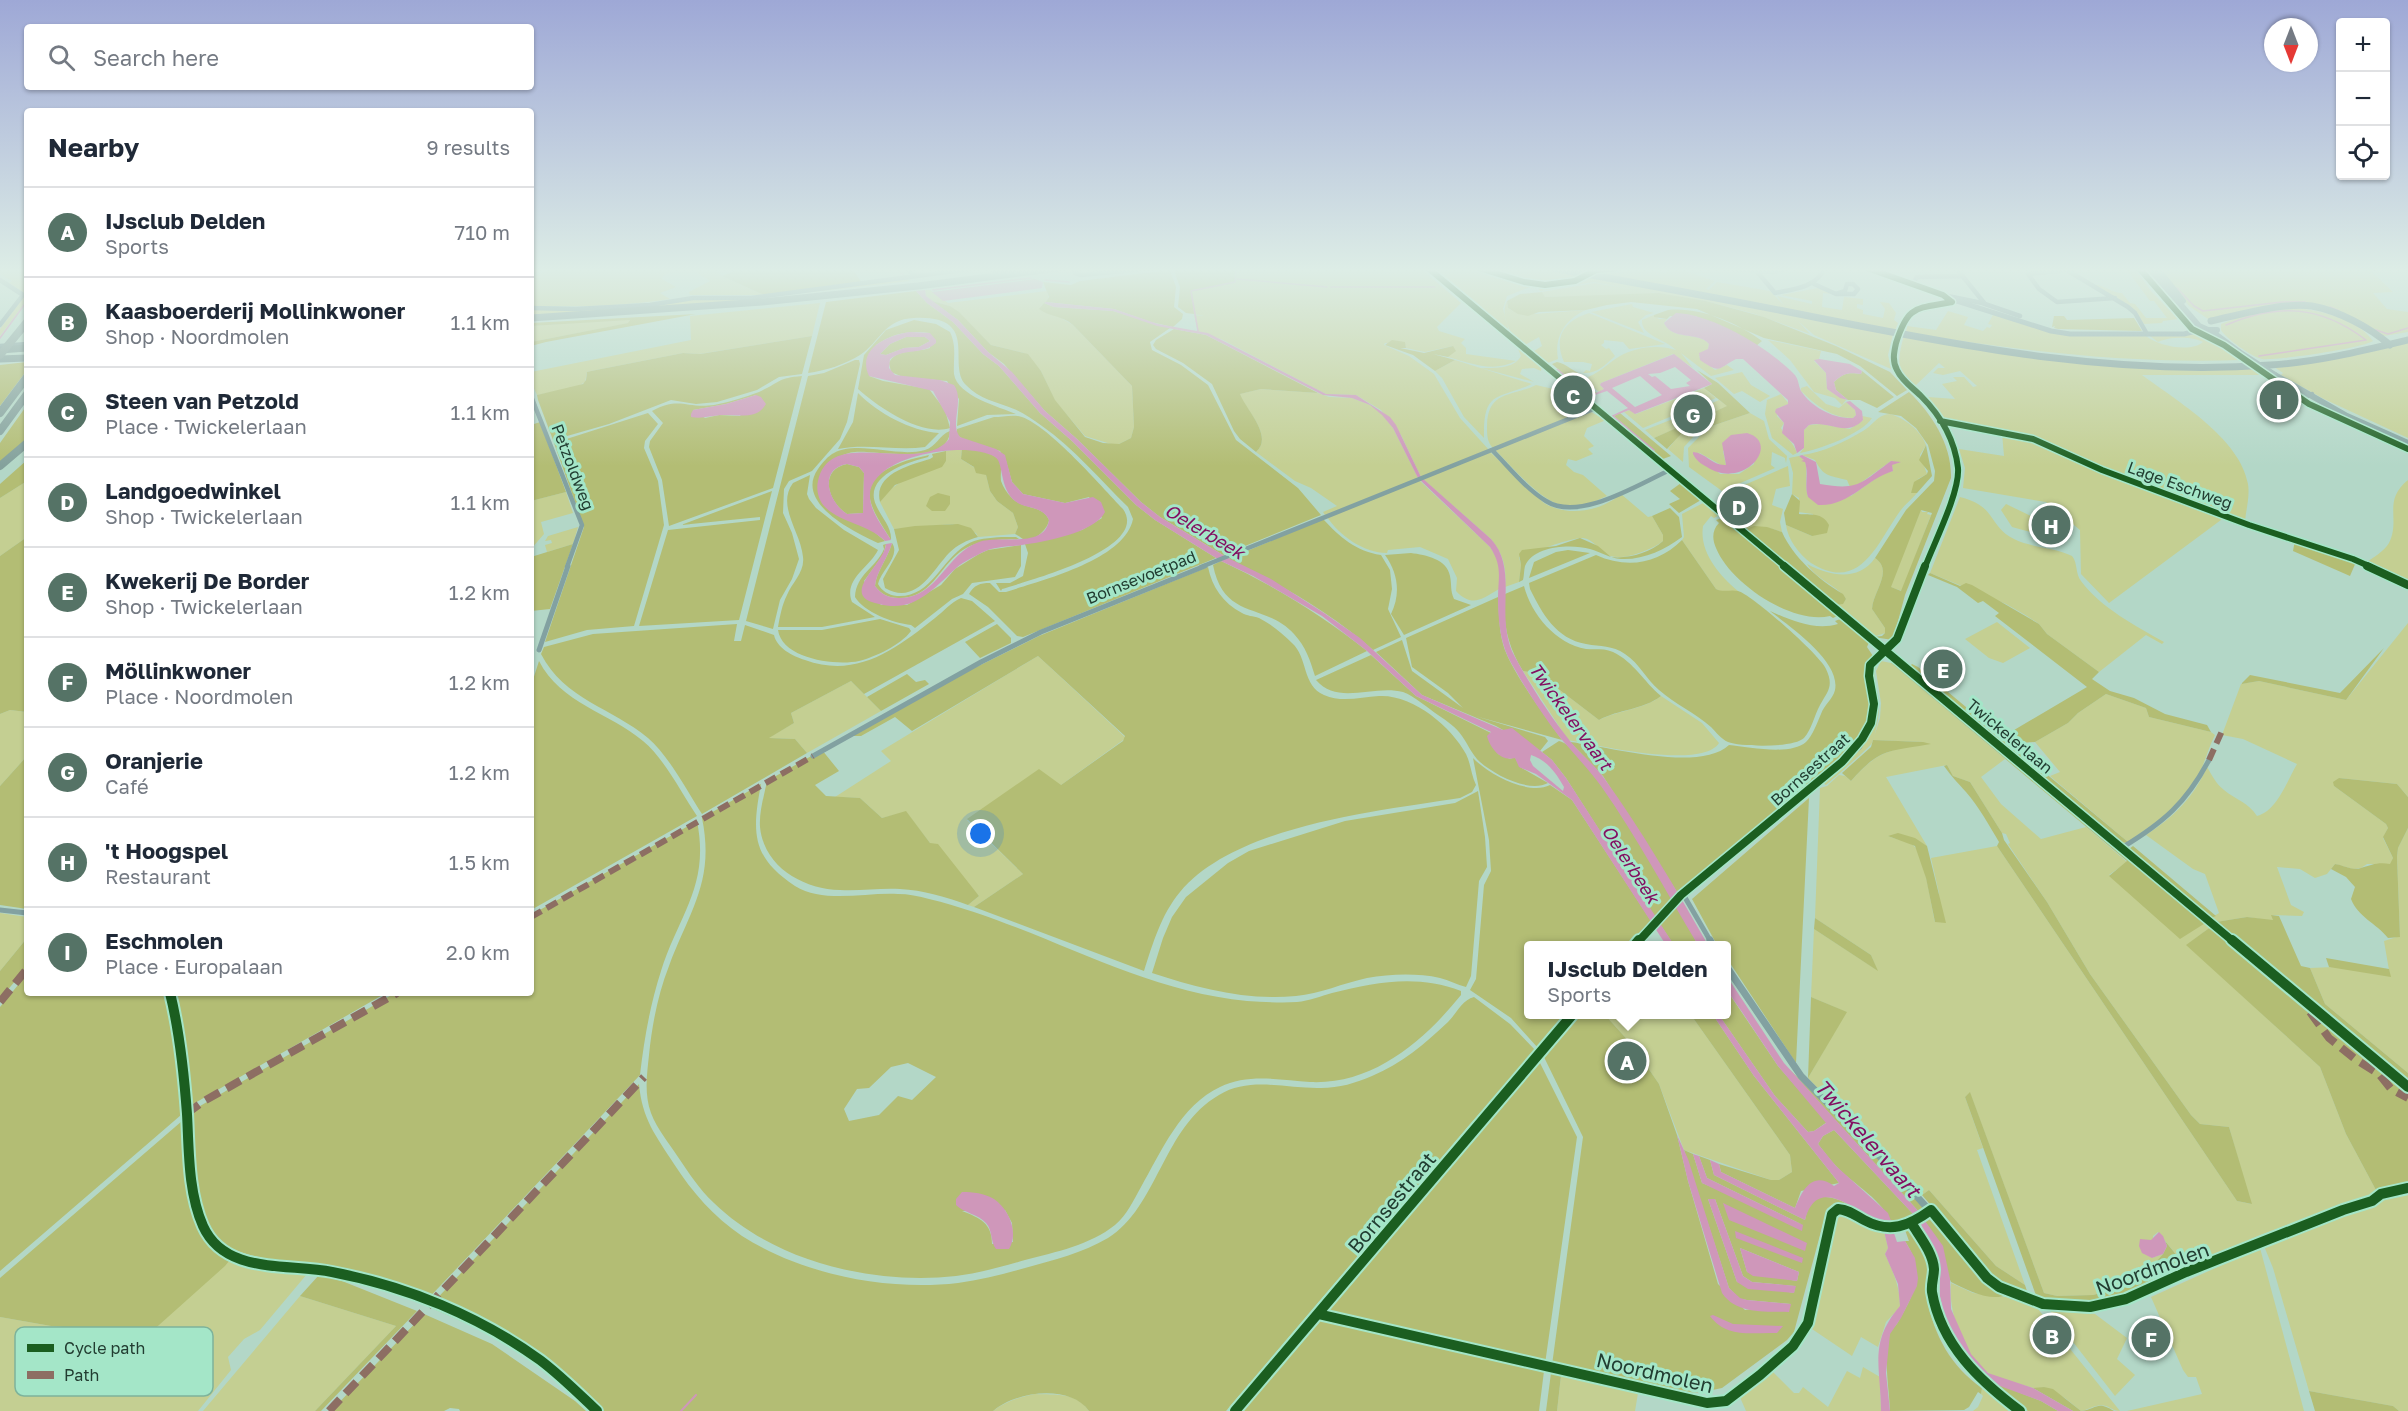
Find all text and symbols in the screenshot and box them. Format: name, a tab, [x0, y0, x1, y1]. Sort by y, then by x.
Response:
north arrow	[2264, 18, 2318, 72]
map controls	[2336, 18, 2390, 180]
button: +	[2336, 18, 2390, 72]
search box	[24, 24, 534, 90]
icon: search	[45, 41, 78, 74]
text: Search here	[93, 44, 219, 71]
button: −	[2336, 72, 2390, 126]
button: locate	[2336, 126, 2390, 180]
text: Nearby	[48, 132, 139, 163]
text: 9 results	[426, 135, 510, 159]
text: IJsclub Delden	[105, 207, 265, 234]
text: A	[60, 220, 75, 244]
text: 710 m	[455, 220, 510, 244]
text: Sports	[105, 234, 169, 258]
text: Kaasboerderij Mollinkwoner	[105, 297, 405, 324]
text: B	[60, 310, 75, 334]
text: 1.1 km	[451, 310, 510, 334]
text: Shop · Noordmolen	[105, 324, 289, 348]
pin: C	[1554, 372, 1592, 418]
pin: I	[2260, 378, 2298, 422]
text: Steen van Petzold	[105, 387, 299, 414]
pin: G	[1674, 392, 1712, 436]
text: C	[60, 400, 75, 424]
text: 1.1 km	[451, 400, 510, 424]
text: Place · Twickelerlaan	[105, 414, 307, 438]
street label: Petzoldweg	[547, 421, 599, 513]
street label: Lage Eschweg	[2125, 457, 2235, 513]
text: Landgoedwinkel	[105, 477, 281, 504]
pin: D	[1720, 484, 1758, 528]
text: D	[60, 490, 75, 514]
text: 1.1 km	[451, 490, 510, 514]
water label: Oelerbeek	[1161, 499, 1250, 564]
pin: H	[2032, 502, 2070, 548]
text: Shop · Twickelerlaan	[105, 504, 303, 528]
street label: Bornsevoetpad	[1083, 546, 1199, 608]
text: Kwekerij De Border	[105, 567, 309, 594]
text: E	[61, 580, 74, 604]
text: 1.2 km	[449, 580, 510, 604]
text: Shop · Twickelerlaan	[105, 594, 303, 618]
pin: E	[1924, 646, 1962, 692]
text: Möllinkwoner	[105, 657, 251, 684]
water label: Twickelervaart	[1525, 658, 1618, 775]
text: F	[62, 670, 73, 694]
text: 1.2 km	[449, 670, 510, 694]
text: Place · Noordmolen	[105, 684, 293, 708]
street label: Twickelerlaan	[1963, 694, 2057, 778]
street label: Bornsestraat	[1766, 728, 1854, 810]
text: Oranjerie	[105, 747, 203, 774]
text: G	[60, 760, 75, 784]
text: 1.2 km	[449, 760, 510, 784]
text: Café	[105, 774, 149, 798]
your location	[966, 819, 995, 848]
water label: Oelerbeek	[1598, 821, 1665, 909]
text: 't Hoogspel	[105, 837, 228, 864]
text: H	[60, 850, 75, 874]
text: 1.5 km	[449, 850, 510, 874]
text: Restaurant	[105, 864, 211, 888]
text: Eschmolen	[105, 927, 223, 954]
text: I	[64, 940, 71, 964]
text: 2.0 km	[446, 940, 510, 964]
popup	[1524, 941, 1731, 1019]
text: Place · Europalaan	[105, 954, 283, 978]
text: IJsclub Delden	[1547, 955, 1708, 982]
text: Sports	[1547, 982, 1611, 1006]
pin: A	[1608, 1038, 1646, 1084]
water label: Twickelervaart	[1810, 1074, 1928, 1204]
street label: Bornsestraat	[1342, 1147, 1440, 1257]
street label: Noordmolen	[2092, 1236, 2212, 1300]
pin: B	[2032, 1312, 2072, 1358]
pin: F	[2132, 1316, 2170, 1360]
legend	[15, 1327, 213, 1396]
text: Cycle path	[64, 1338, 145, 1358]
street label: Noordmolen	[1594, 1347, 1716, 1397]
text: Path	[64, 1365, 99, 1385]

